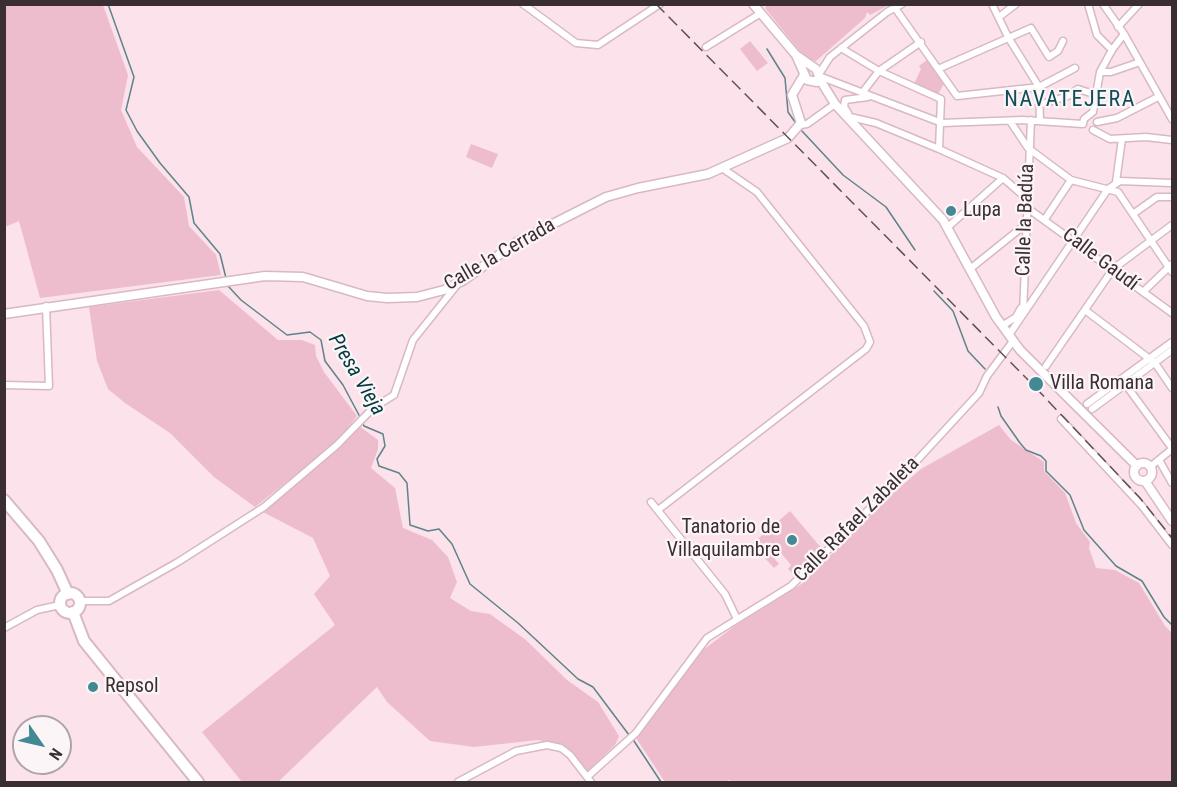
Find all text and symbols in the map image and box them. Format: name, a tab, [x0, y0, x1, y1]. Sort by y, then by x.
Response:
district label: NAVATEJERA	[1004, 87, 1136, 113]
street label: Calle la Badúa	[1012, 163, 1040, 277]
place label: Lupa	[963, 199, 1001, 223]
marker: Lupa	[944, 204, 958, 218]
street label: Calle la Cerrada	[440, 214, 560, 296]
street label: Calle Gaudí	[1057, 223, 1143, 297]
water label: Presa Vieja	[322, 330, 390, 420]
place label: Villa Romana	[1050, 372, 1154, 396]
marker: Villa Romana	[1027, 375, 1045, 393]
street label: Calle Rafael Zabaleta	[789, 452, 925, 588]
place label: Tanatorio de Villaquilambre	[667, 516, 780, 563]
marker: Tanatorio de Villaquilambre	[785, 533, 799, 547]
place label: Repsol	[105, 675, 159, 699]
marker: Repsol	[86, 680, 100, 694]
north arrow	[12, 715, 72, 775]
text: N	[45, 745, 66, 764]

